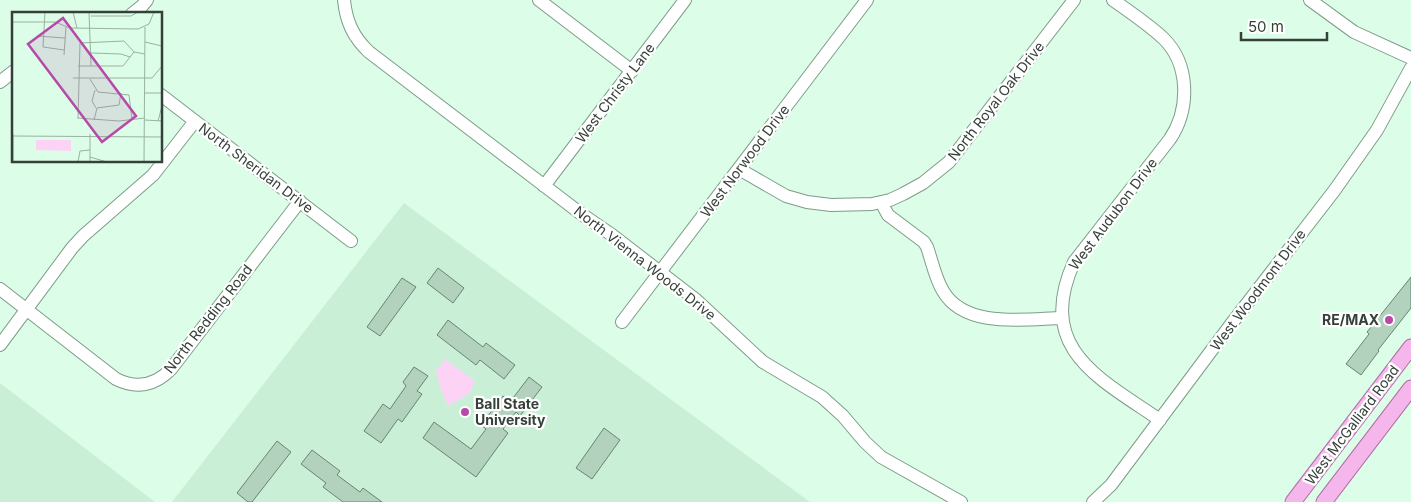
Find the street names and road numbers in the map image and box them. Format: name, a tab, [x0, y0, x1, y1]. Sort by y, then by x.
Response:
street label: North Royal Oak Drive	[944, 38, 1047, 163]
street label: West Christy Lane	[571, 39, 658, 146]
street label: West Norwood Drive	[697, 101, 793, 220]
street label: North Sheridan Drive	[196, 119, 317, 216]
street label: West Audubon Drive	[1065, 154, 1160, 273]
street label: North Vienna Woods Drive	[571, 202, 720, 323]
street label: West Woodmont Drive	[1206, 226, 1309, 354]
street label: North Redding Road	[160, 261, 255, 376]
street label: West McGalliard Road	[1301, 361, 1402, 488]

